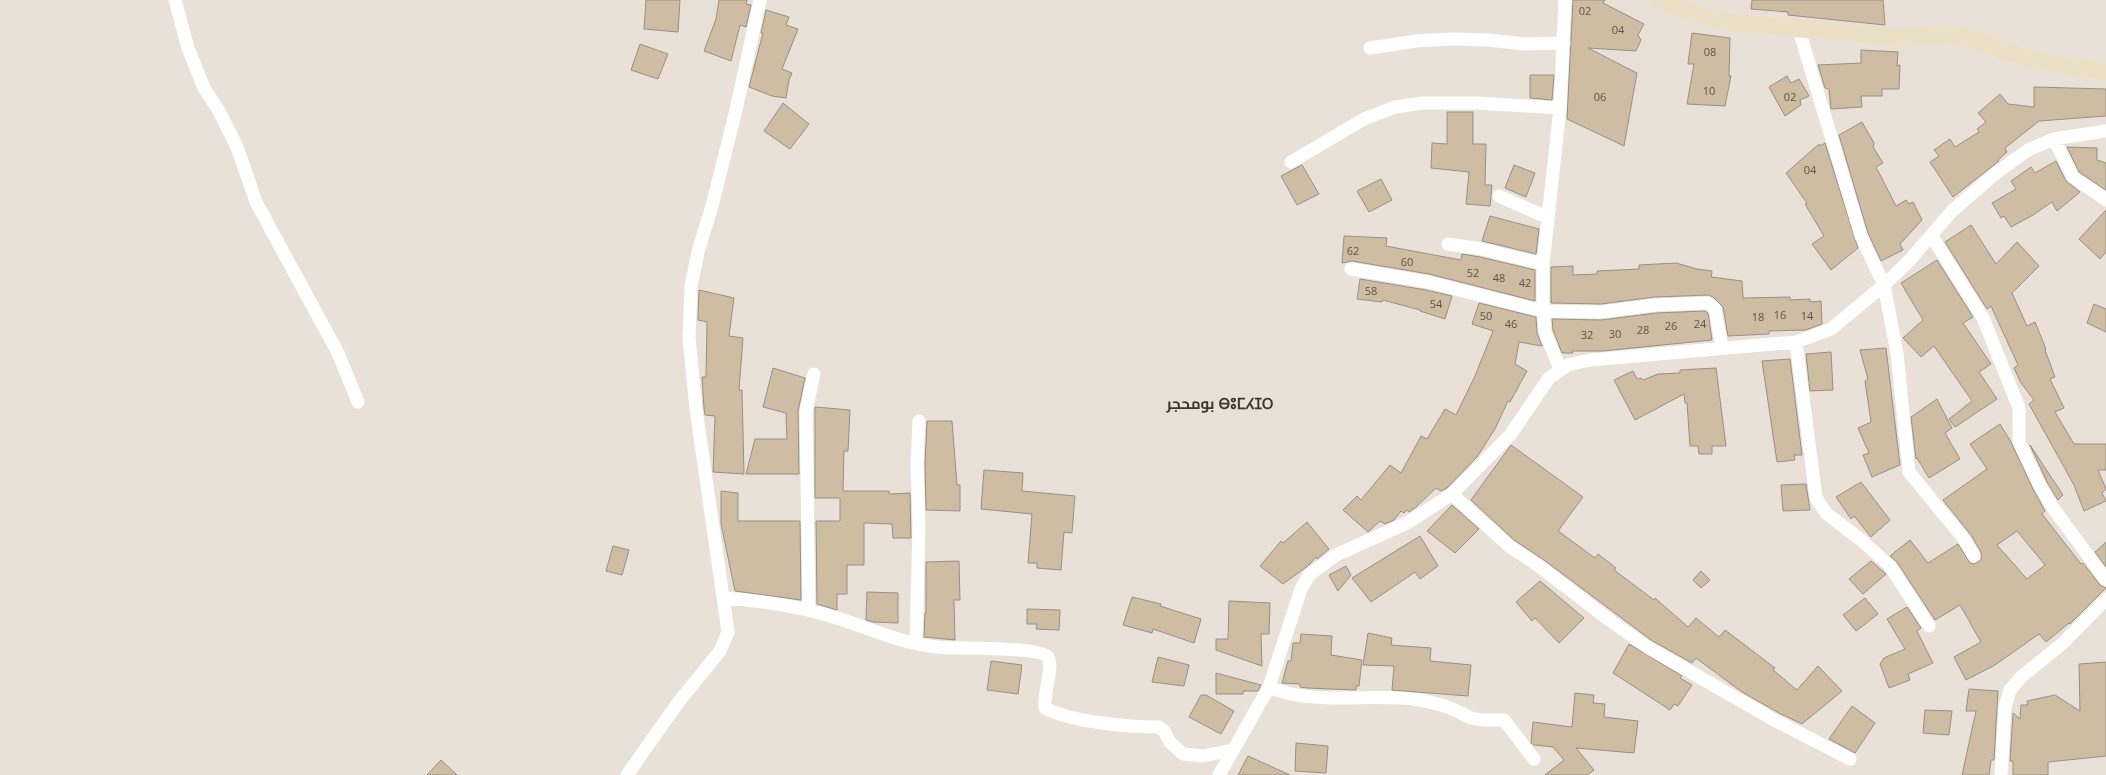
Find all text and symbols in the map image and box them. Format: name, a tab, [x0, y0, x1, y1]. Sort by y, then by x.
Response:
house number: 02	[1579, 3, 1591, 18]
house number: 04	[1612, 22, 1625, 37]
house number: 08	[1704, 44, 1716, 59]
house number: 10	[1703, 83, 1715, 98]
house number: 06	[1594, 89, 1606, 104]
house number: 02	[1784, 89, 1796, 104]
house number: 04	[1804, 162, 1817, 177]
house number: 62	[1347, 243, 1359, 258]
house number: 60	[1401, 254, 1413, 269]
house number: 52	[1467, 265, 1479, 280]
house number: 48	[1493, 270, 1505, 285]
house number: 42	[1519, 275, 1531, 290]
house number: 58	[1365, 283, 1377, 298]
house number: 54	[1430, 296, 1443, 311]
house number: 16	[1774, 307, 1786, 322]
house number: 50	[1480, 308, 1492, 323]
house number: 14	[1801, 308, 1814, 323]
house number: 18	[1752, 309, 1764, 324]
house number: 46	[1505, 316, 1517, 331]
house number: 24	[1694, 316, 1707, 331]
house number: 26	[1665, 318, 1677, 333]
house number: 28	[1637, 322, 1649, 337]
house number: 30	[1609, 326, 1621, 341]
house number: 32	[1581, 327, 1593, 342]
district label: بومحجر ⴱⵓⵎⵃⵊⵔ	[1166, 393, 1274, 413]

